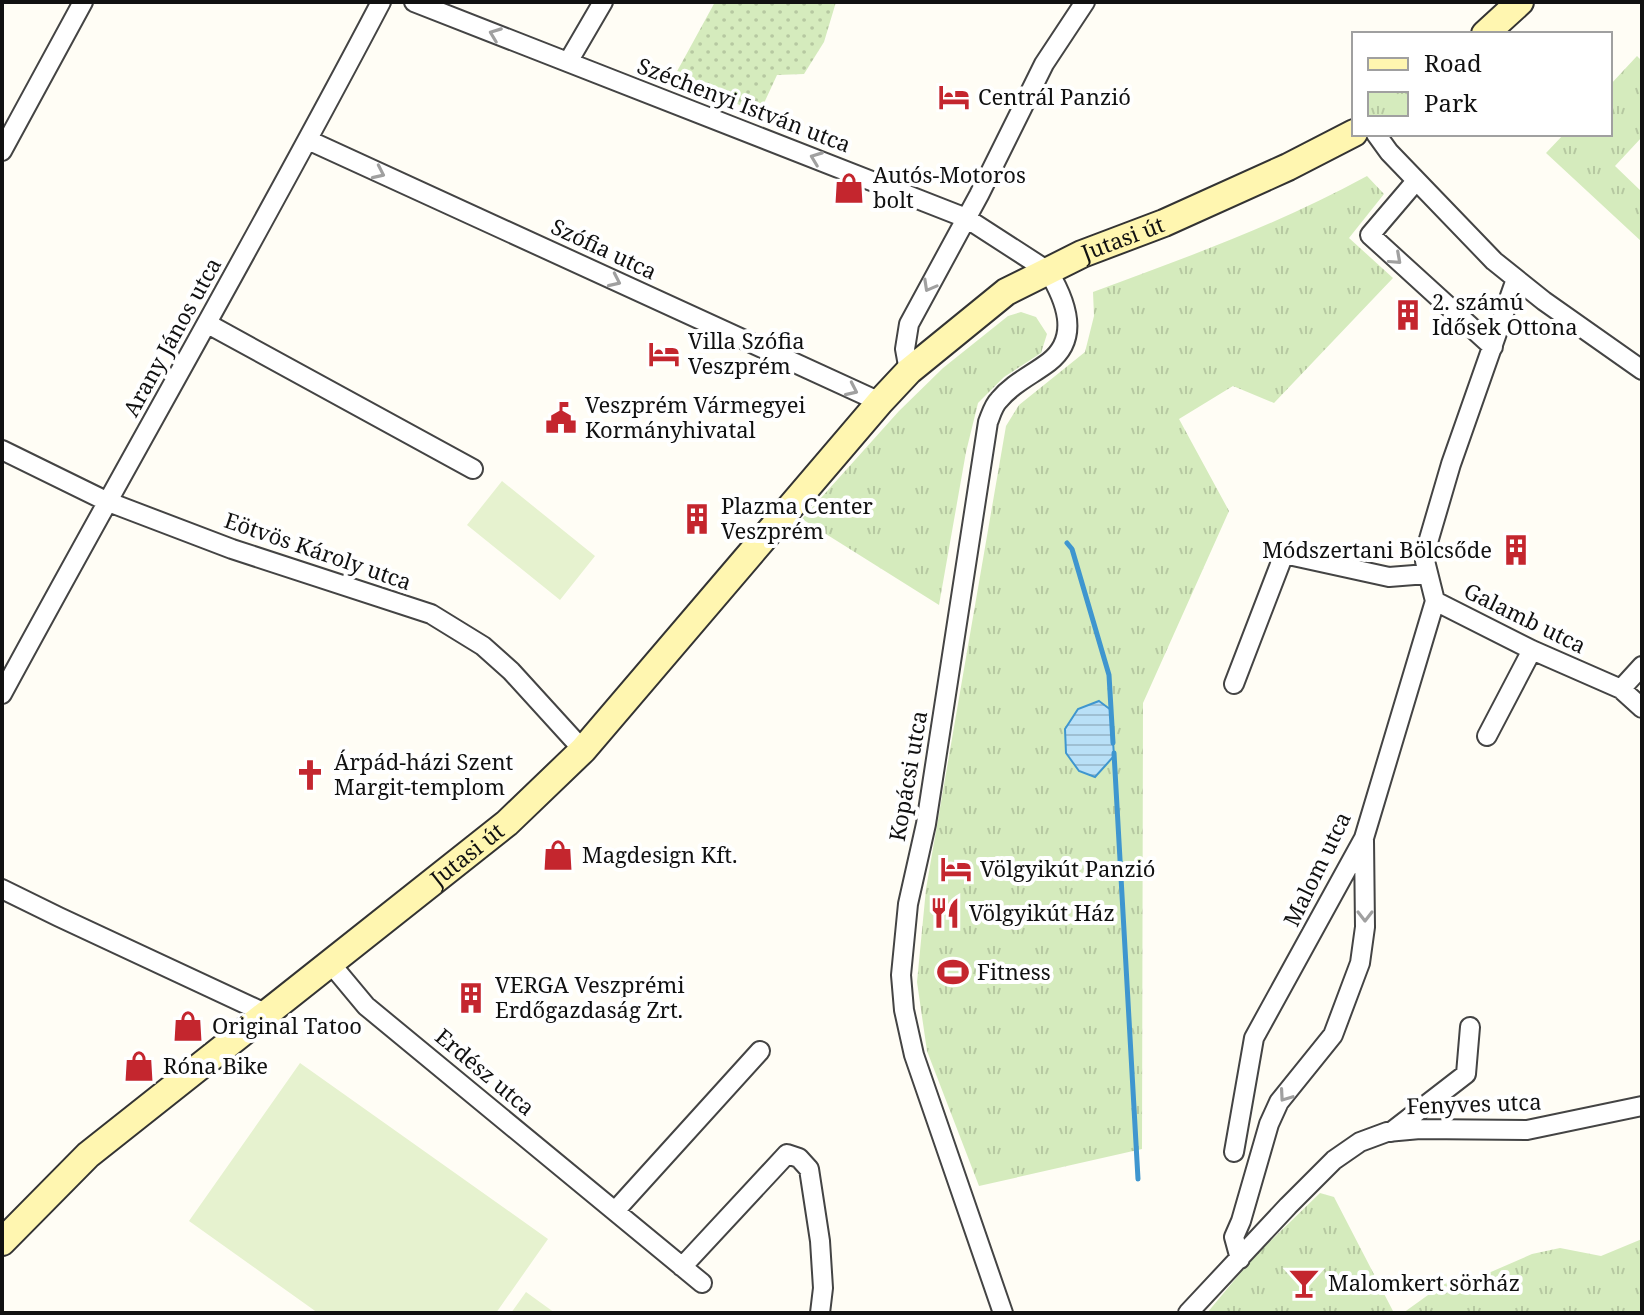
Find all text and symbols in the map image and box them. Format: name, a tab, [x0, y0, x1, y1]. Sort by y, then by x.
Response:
one-way arrow	[489, 27, 503, 44]
legend	[1352, 32, 1612, 136]
text: Road	[1424, 46, 1482, 79]
street label: Széchenyi István utca	[633, 50, 855, 159]
hotel icon: Centrál Panzió	[937, 80, 971, 114]
place label: Centrál Panzió	[978, 81, 1131, 111]
text: Park	[1424, 86, 1478, 119]
one-way arrow	[810, 151, 824, 168]
place label: Autós-Motoros bolt	[873, 159, 1026, 214]
one-way arrow	[371, 163, 385, 179]
shop icon: Autós-Motoros bolt	[832, 171, 866, 205]
street label: Jutasi út	[1076, 208, 1168, 267]
street label: Szófia utca	[547, 211, 662, 286]
one-way arrow	[1386, 249, 1401, 263]
street label: Arany János utca	[115, 252, 227, 421]
one-way arrow	[607, 271, 622, 287]
one-way arrow	[923, 278, 939, 292]
place label: 2. számú Idősek Ottona	[1432, 286, 1578, 341]
building icon: 2. számú Idősek Ottona	[1391, 298, 1425, 332]
place label: Villa Szófia Veszprém	[688, 325, 805, 380]
hotel icon: Villa Szófia Veszprém	[647, 337, 681, 371]
one-way arrow	[844, 380, 858, 396]
place label: Veszprém Vármegyei Kormányhivatal	[585, 389, 806, 444]
public building icon: Veszprém Vármegyei Kormányhivatal	[544, 401, 578, 435]
place label: Plazma Center Veszprém	[721, 490, 874, 545]
building icon: Plazma Center Veszprém	[680, 502, 714, 536]
street label: Eötvös Károly utca	[221, 504, 416, 596]
building icon: Módszertani Bölcsőde	[1499, 533, 1533, 567]
place label: Módszertani Bölcsőde	[1262, 534, 1492, 564]
street label: Galamb utca	[1459, 575, 1591, 660]
street label: Kopácsi utca	[881, 708, 933, 843]
place label: Árpád-házi Szent Margit-templom	[334, 746, 514, 801]
church icon: Árpád-házi Szent Margit-templom	[293, 758, 327, 792]
street label: Malom utca	[1275, 806, 1357, 931]
street label: Jutasi út	[422, 815, 510, 893]
shop icon: Magdesign Kft.	[541, 838, 575, 872]
place label: Magdesign Kft.	[582, 839, 738, 869]
hotel icon: Völgyikút Panzió	[939, 852, 973, 886]
place label: Völgyikút Panzió	[980, 853, 1156, 883]
restaurant icon: Völgyikút Ház	[928, 896, 962, 930]
place label: Völgyikút Ház	[969, 897, 1115, 927]
one-way arrow	[1356, 910, 1374, 923]
sports icon: Fitness	[936, 955, 970, 989]
place label: Fitness	[977, 956, 1051, 986]
place label: VERGA Veszprémi Erdőgazdaság Zrt.	[495, 969, 684, 1024]
building icon: VERGA Veszprémi Erdőgazdaság Zrt.	[454, 981, 488, 1015]
shop icon: Original Tatoo	[171, 1009, 205, 1043]
place label: Original Tatoo	[212, 1010, 362, 1040]
street label: Erdész utca	[430, 1021, 542, 1122]
shop icon: Róna Bike	[122, 1049, 156, 1083]
place label: Róna Bike	[163, 1050, 268, 1080]
street label: Fenyves utca	[1406, 1086, 1542, 1120]
one-way arrow	[1280, 1087, 1295, 1101]
bar icon: Malomkert sörház	[1287, 1266, 1321, 1300]
place label: Malomkert sörház	[1328, 1267, 1520, 1297]

